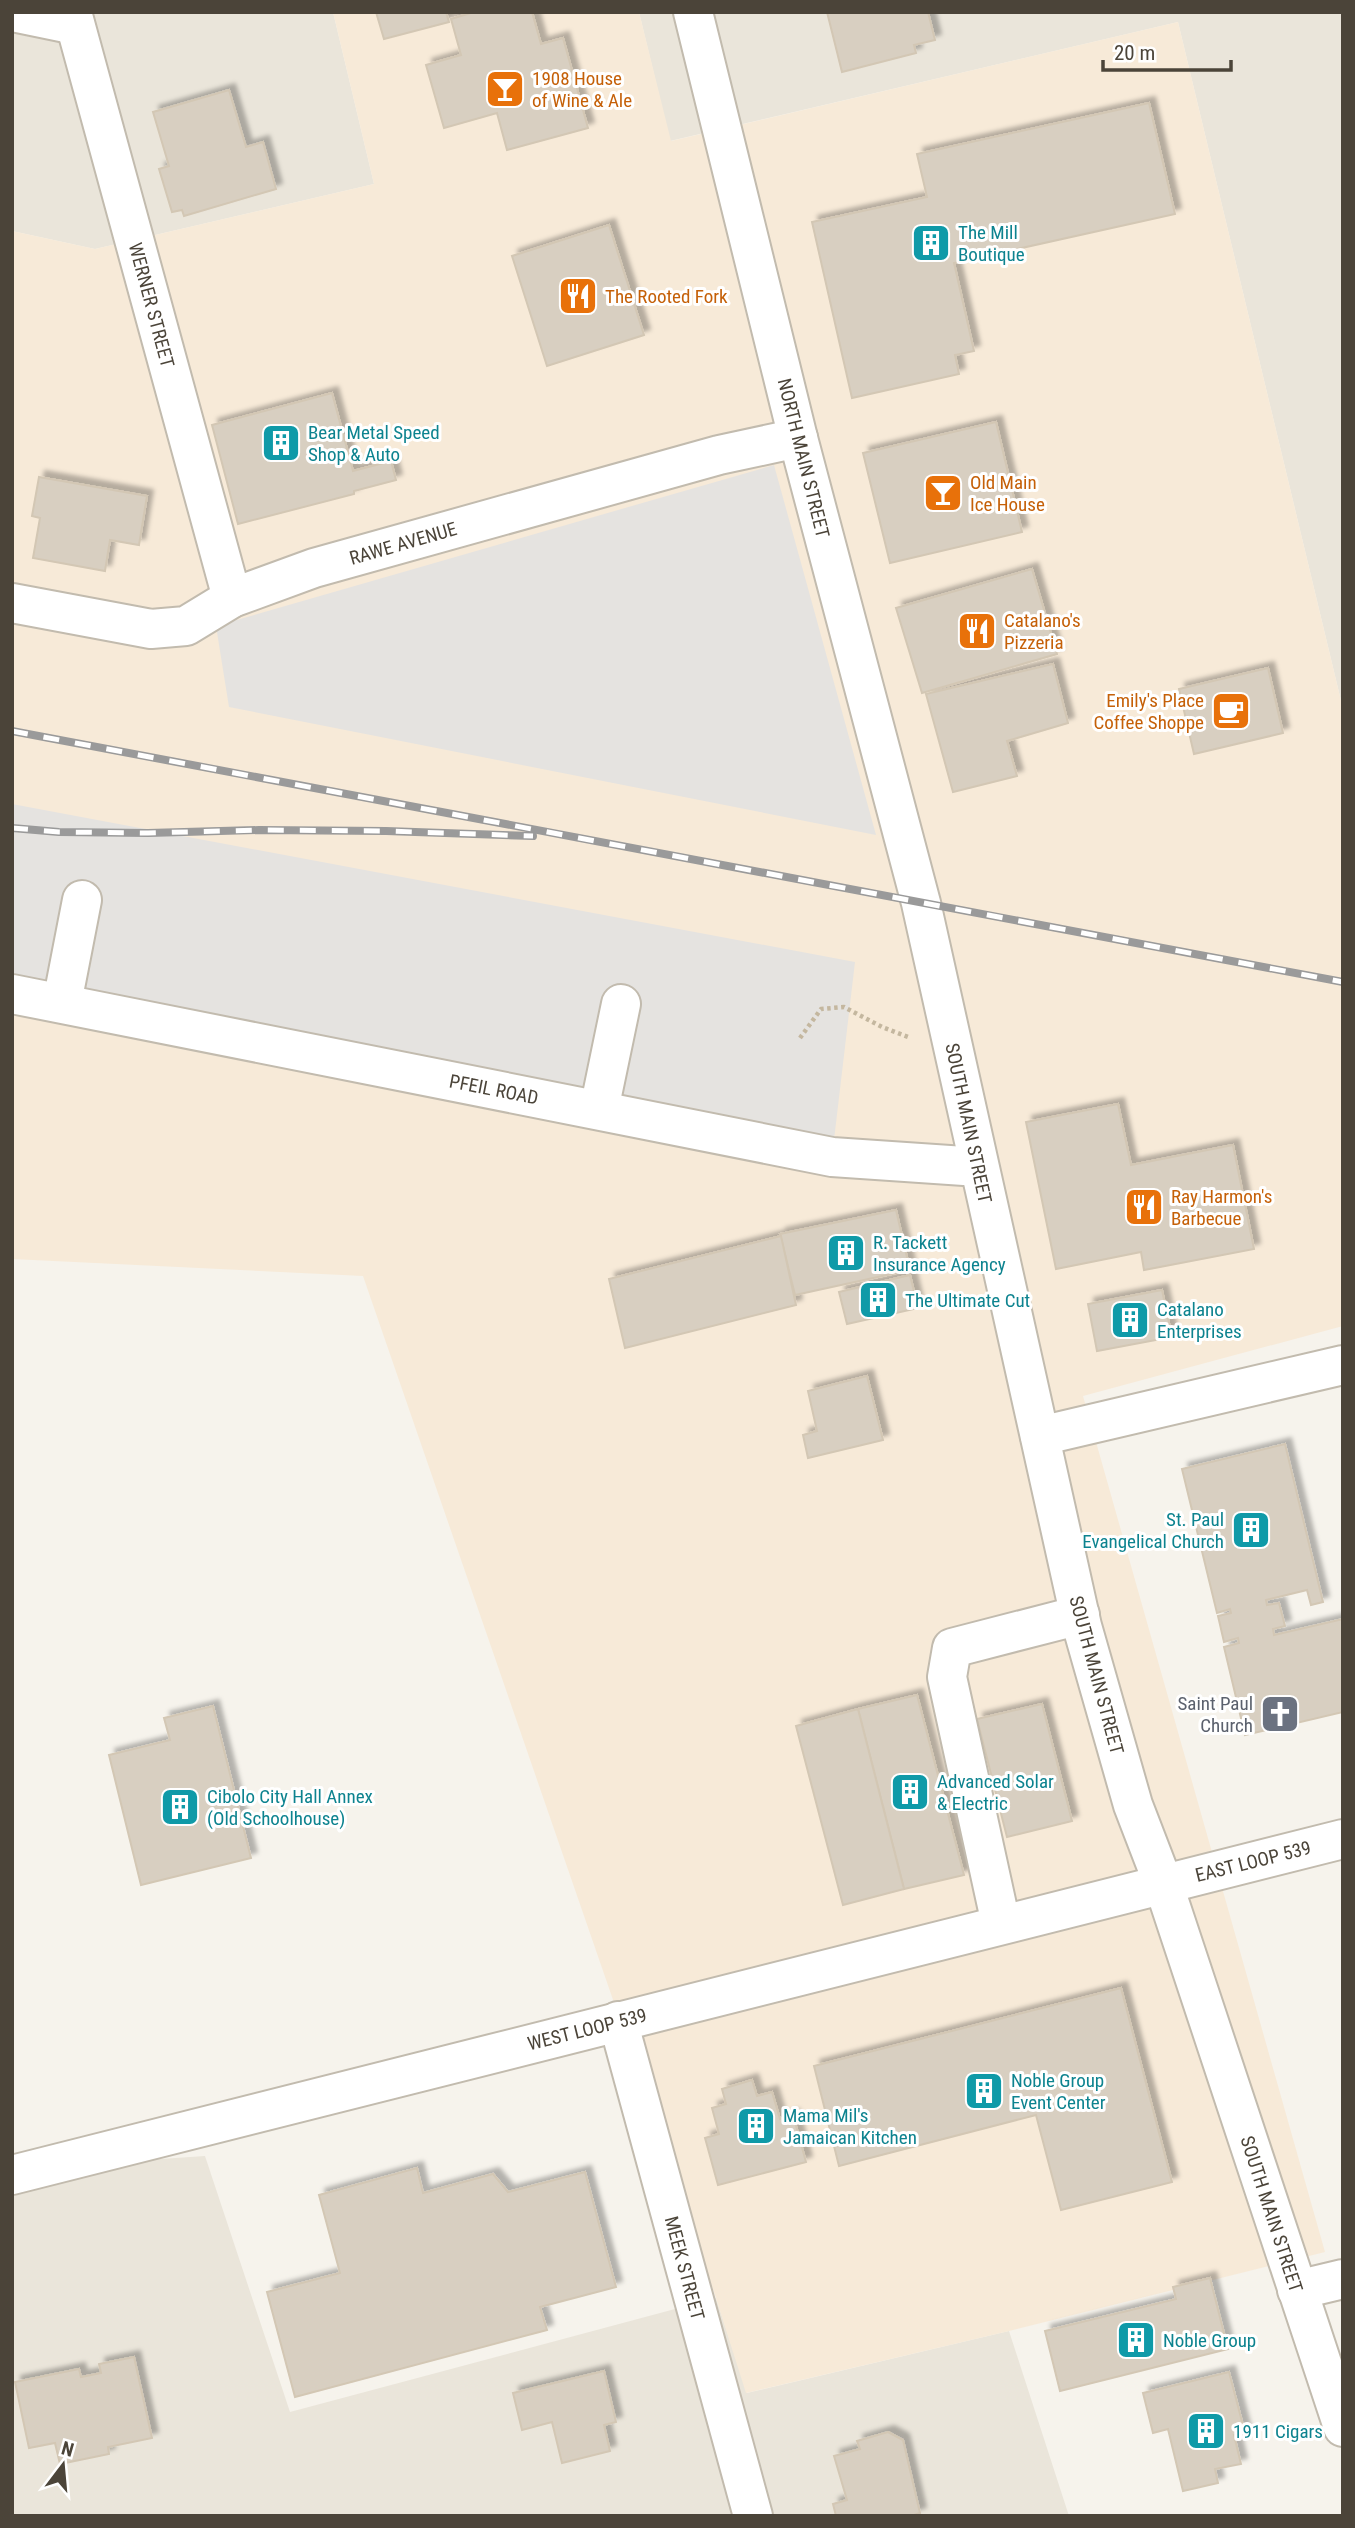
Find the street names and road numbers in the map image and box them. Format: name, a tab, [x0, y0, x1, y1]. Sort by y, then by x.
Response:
street label: WERNER STREET	[124, 240, 179, 370]
street label: NORTH MAIN STREET	[773, 376, 835, 540]
street label: RAWE AVENUE	[347, 517, 460, 570]
street label: SOUTH MAIN STREET	[940, 1041, 997, 1205]
street label: PFEIL ROAD	[447, 1070, 540, 1109]
street label: SOUTH MAIN STREET	[1064, 1593, 1129, 1757]
street label: EAST LOOP 539	[1193, 1836, 1313, 1887]
street label: WEST LOOP 539	[525, 2004, 649, 2055]
street label: SOUTH MAIN STREET	[1235, 2133, 1308, 2295]
street label: MEEK STREET	[660, 2214, 709, 2323]

